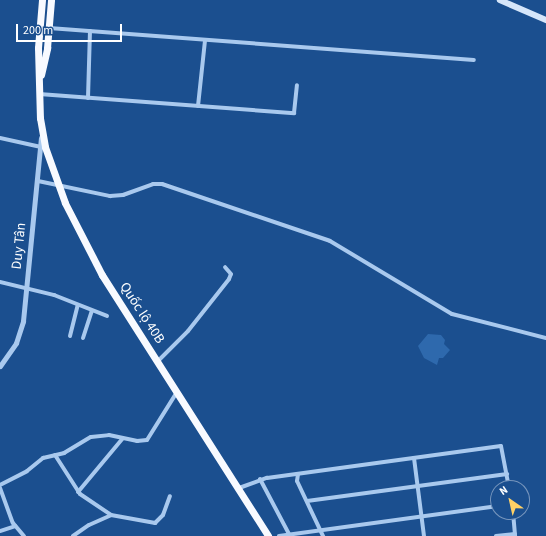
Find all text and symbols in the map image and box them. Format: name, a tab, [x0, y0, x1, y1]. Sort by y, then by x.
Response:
scale bar	[18, 16, 124, 42]
text: 200 m	[23, 22, 53, 39]
street label: Duy Tân	[8, 222, 30, 270]
street label: Quốc lộ 40B	[116, 279, 168, 347]
north arrow	[490, 480, 530, 520]
text: N	[496, 482, 511, 499]

